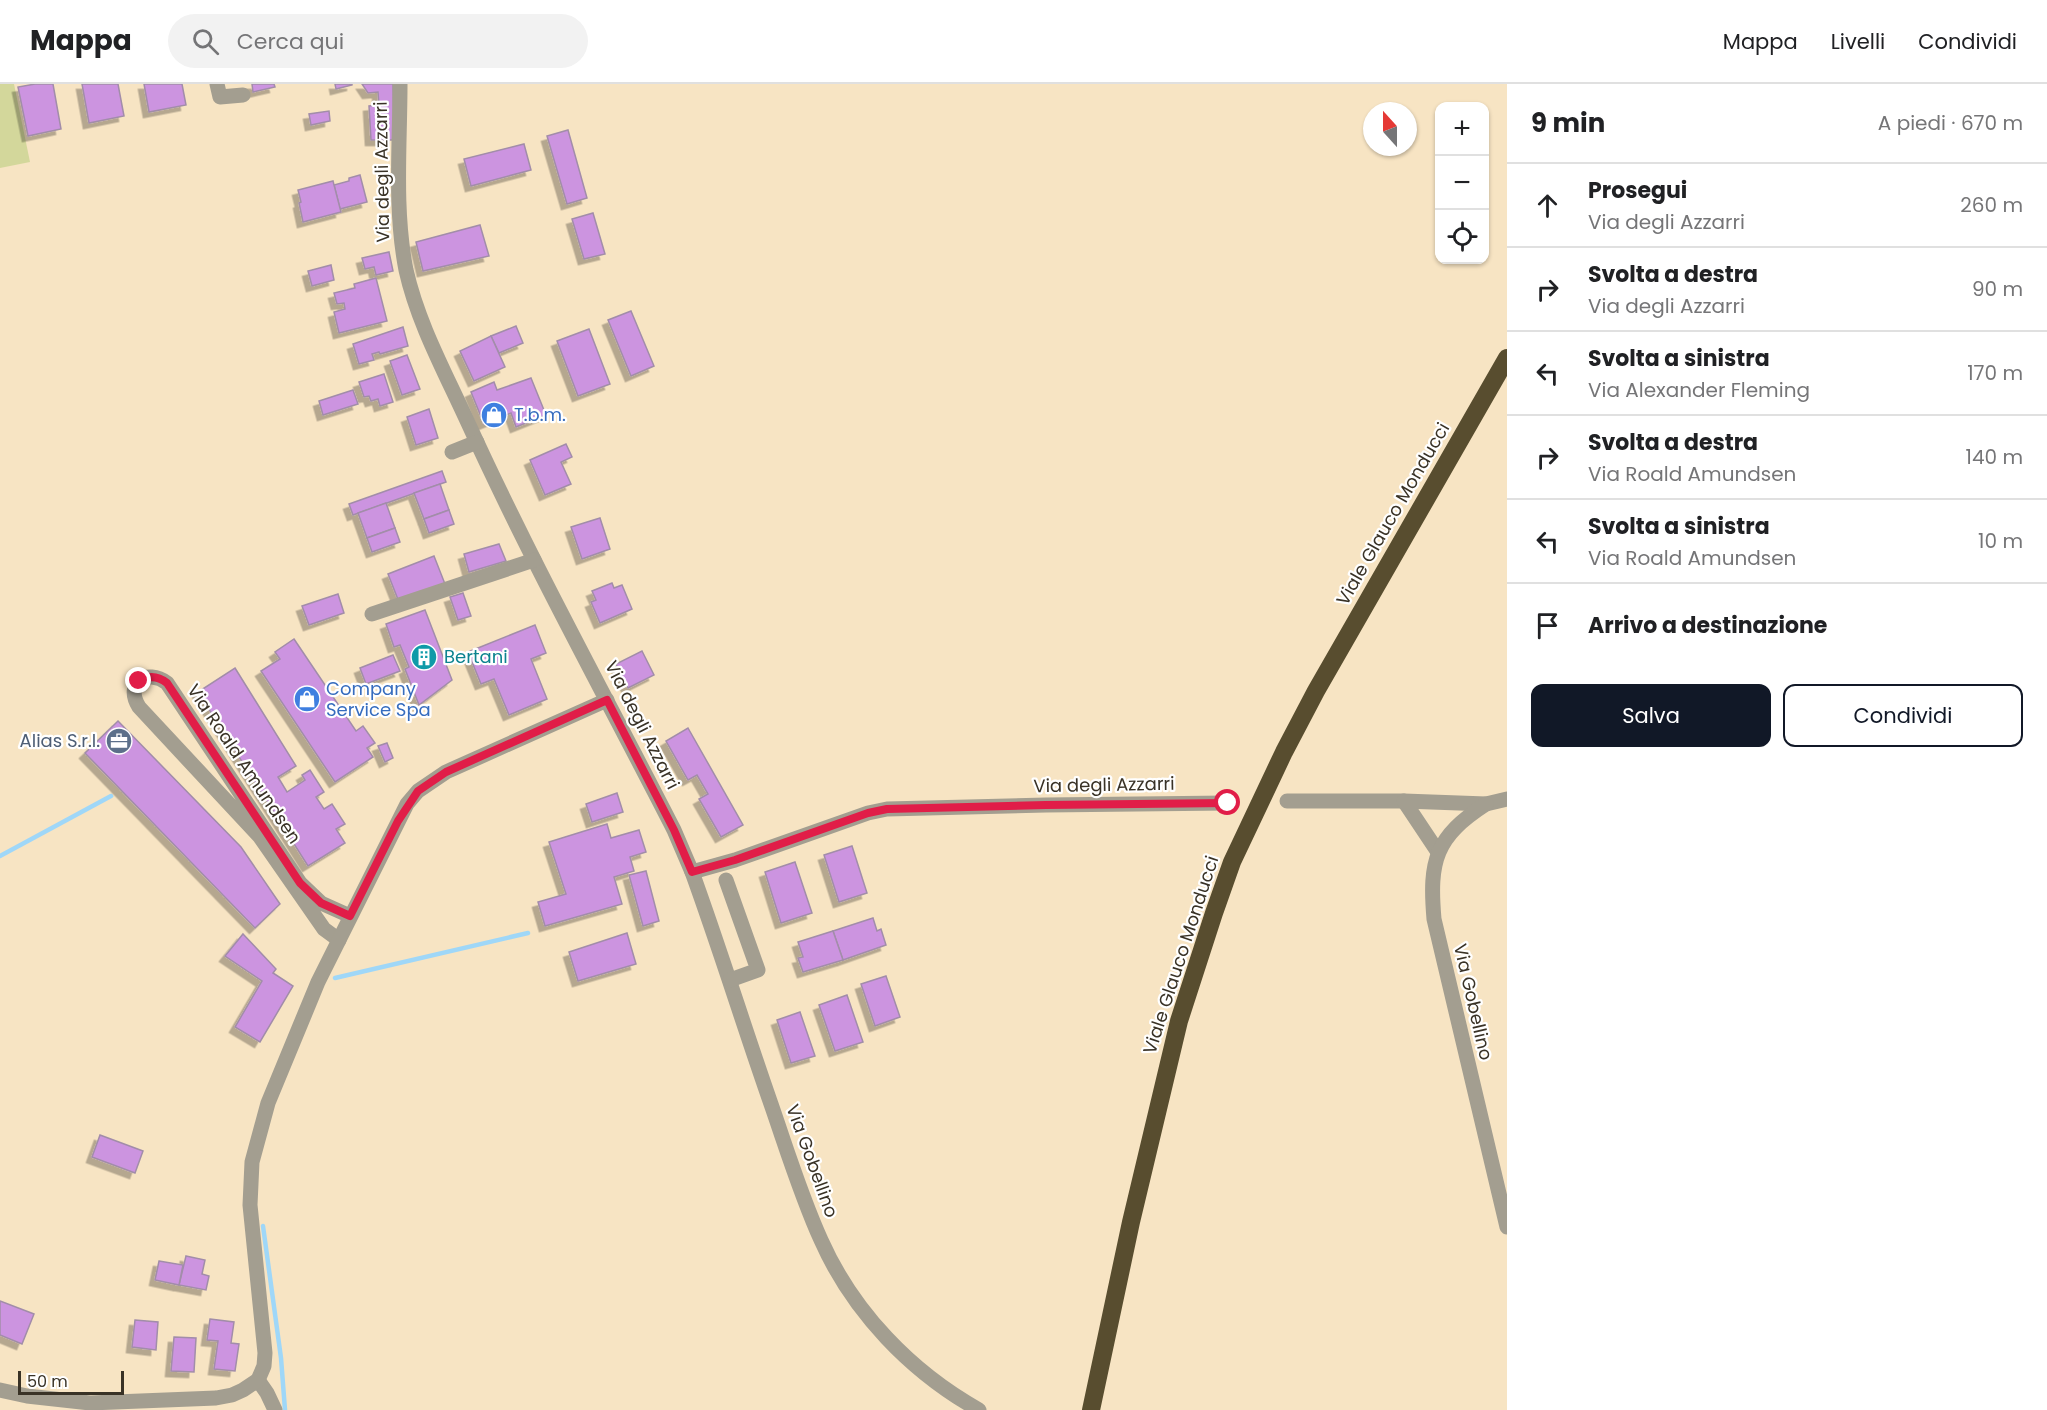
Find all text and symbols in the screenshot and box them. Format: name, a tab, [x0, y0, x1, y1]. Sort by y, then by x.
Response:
search box	[168, 14, 588, 68]
text: Mappa	[30, 21, 132, 60]
icon: search	[189, 25, 222, 58]
text: Cerca qui	[237, 26, 344, 57]
text: Mappa	[1723, 27, 1798, 56]
text: Livelli	[1831, 27, 1885, 56]
text: Condividi	[1918, 27, 2017, 56]
street label: Via degli Azzarri	[368, 101, 395, 243]
north arrow	[1363, 102, 1417, 156]
map controls	[1435, 102, 1489, 264]
button: +	[1435, 102, 1489, 156]
text: 9 min	[1531, 105, 1605, 141]
text: A piedi · 670 m	[1878, 109, 2023, 137]
button: −	[1435, 156, 1489, 210]
text: Prosegui	[1588, 175, 1687, 206]
icon: ahead	[1531, 189, 1564, 222]
text: 260 m	[1960, 191, 2023, 219]
text: Via degli Azzarri	[1588, 208, 1745, 236]
button: locate	[1435, 210, 1489, 264]
text: Svolta a destra	[1588, 259, 1758, 290]
icon: right	[1531, 273, 1564, 306]
text: 90 m	[1972, 275, 2023, 303]
text: Via degli Azzarri	[1588, 292, 1745, 320]
text: Svolta a sinistra	[1588, 343, 1770, 374]
icon: left	[1531, 357, 1564, 390]
text: 170 m	[1967, 359, 2023, 387]
text: Via Alexander Fleming	[1588, 376, 1810, 404]
shop icon: T.b.m.	[479, 400, 509, 430]
place label: T.b.m.	[514, 402, 566, 427]
street label: Viale Glauco Monducci	[1330, 418, 1455, 610]
text: Svolta a destra	[1588, 427, 1758, 458]
icon: right	[1531, 441, 1564, 474]
text: 140 m	[1966, 443, 2023, 471]
text: Via Roald Amundsen	[1588, 460, 1796, 488]
text: Svolta a sinistra	[1588, 511, 1770, 542]
icon: left	[1531, 525, 1564, 558]
text: 10 m	[1978, 527, 2023, 555]
text: Via Roald Amundsen	[1588, 544, 1796, 572]
icon: arrive	[1531, 609, 1564, 642]
text: Arrivo a destinazione	[1588, 610, 1827, 641]
building icon: Bertani	[409, 642, 439, 672]
place label: Bertani	[444, 644, 508, 669]
street label: Via degli Azzarri	[599, 656, 686, 793]
route end	[125, 667, 151, 693]
place label: Company Service Spa	[326, 676, 431, 722]
street label: Via Roald Amundsen	[182, 679, 307, 848]
shop icon: Company Service Spa	[292, 684, 322, 714]
button: Salva	[1531, 684, 1771, 747]
button: Condividi	[1783, 684, 2023, 747]
office icon: Alias S.r.l.	[104, 726, 134, 756]
place label: Alias S.r.l.	[20, 728, 100, 753]
street label: Via degli Azzarri	[1033, 771, 1175, 798]
route start	[1214, 789, 1240, 815]
street label: Viale Glauco Monducci	[1137, 853, 1224, 1057]
street label: Via Gobellino	[1448, 941, 1499, 1063]
street label: Via Gobellino	[780, 1101, 845, 1221]
scale bar	[18, 1368, 124, 1396]
text: 50 m	[27, 1370, 68, 1393]

